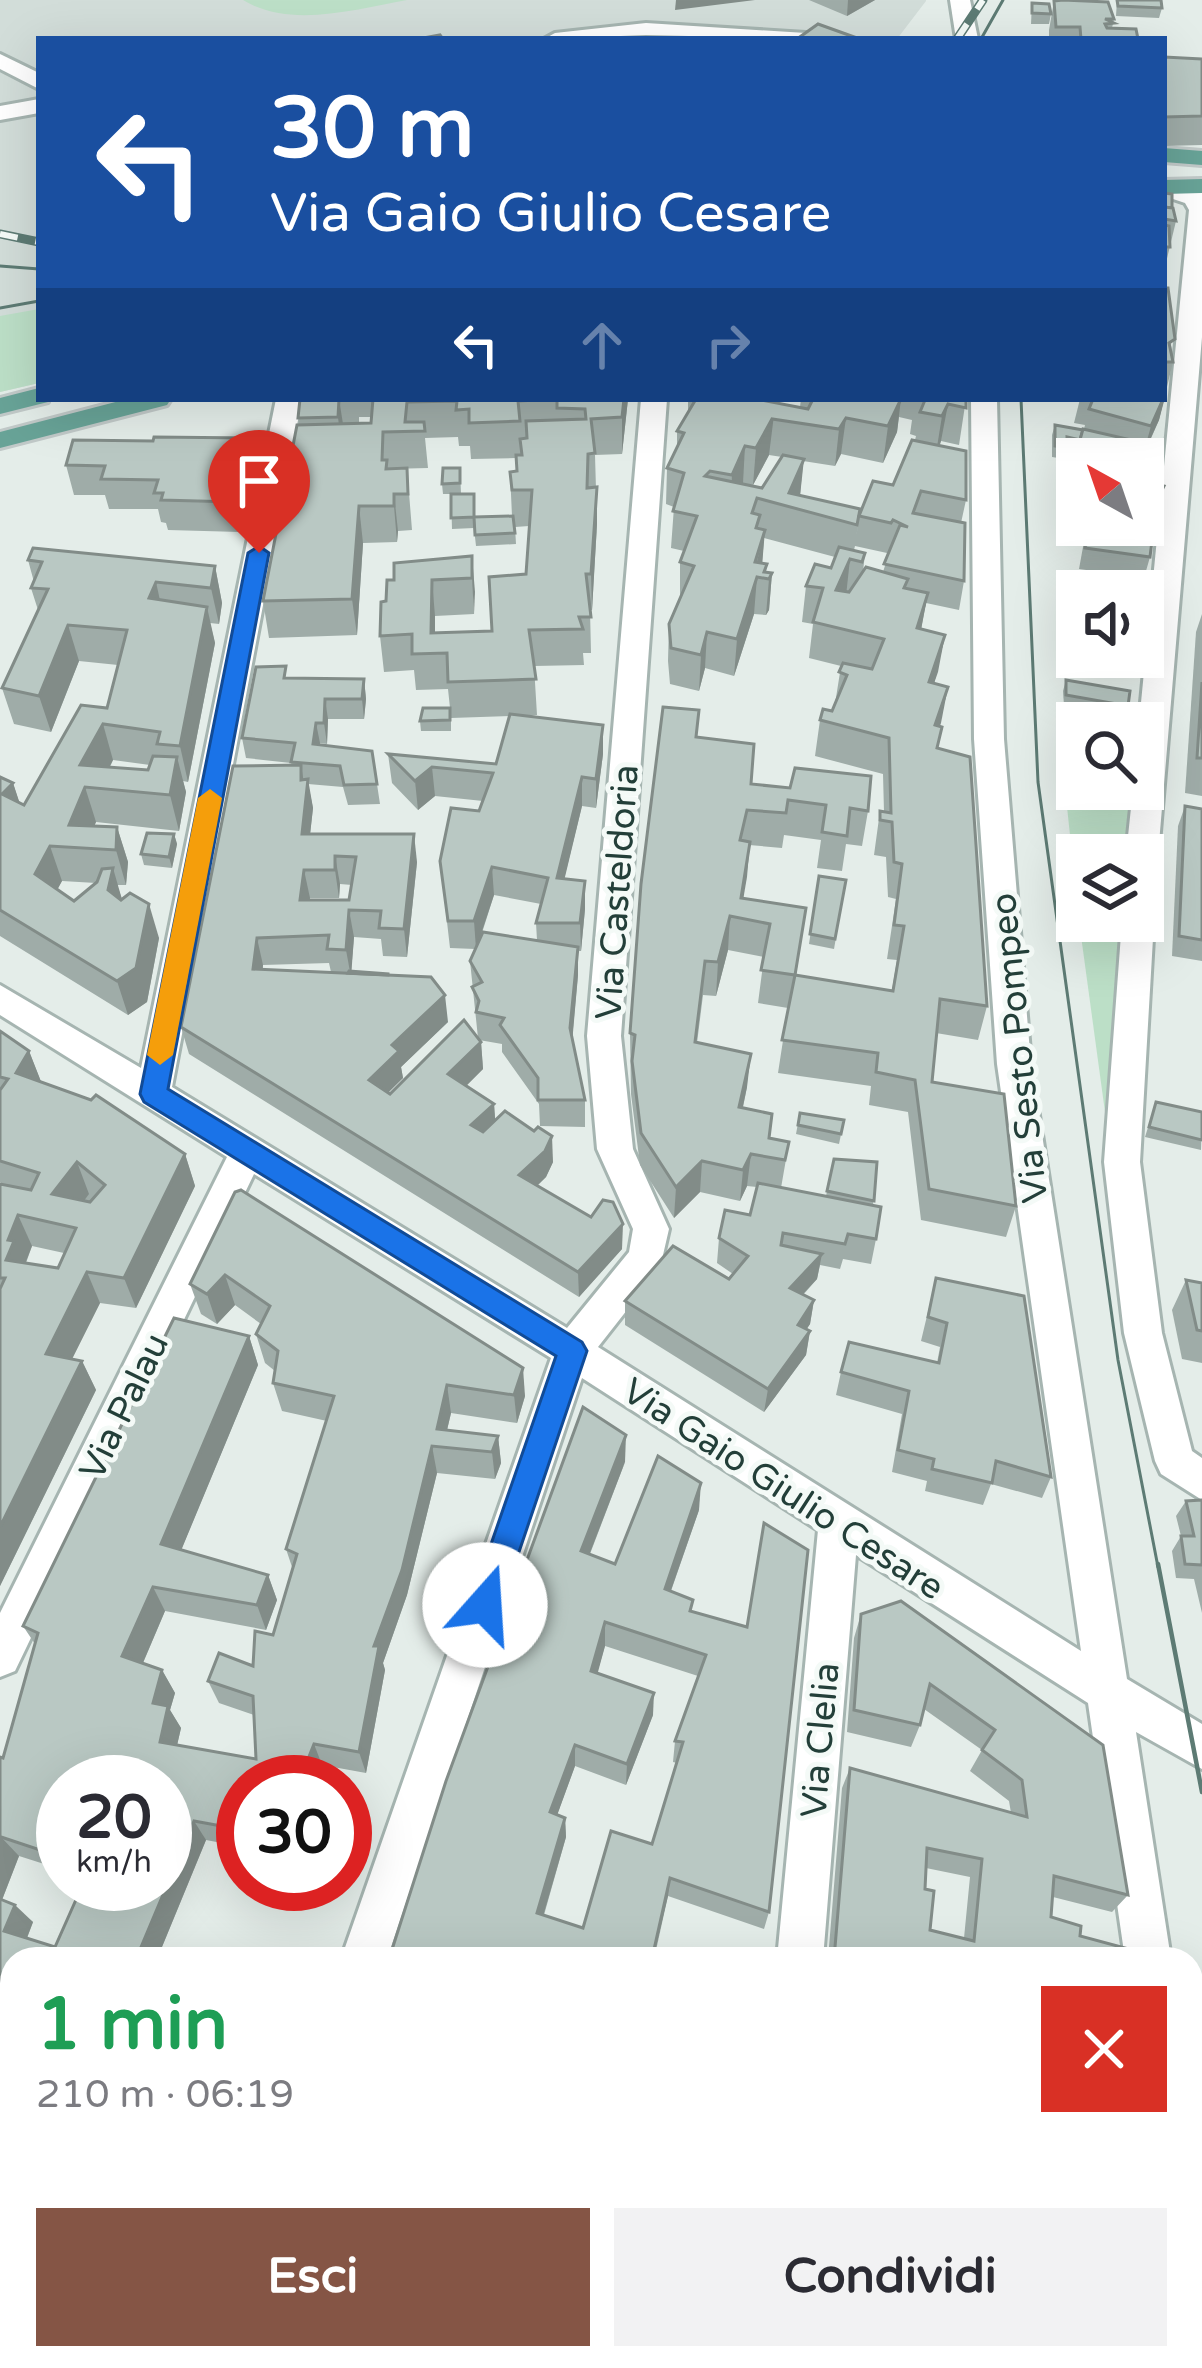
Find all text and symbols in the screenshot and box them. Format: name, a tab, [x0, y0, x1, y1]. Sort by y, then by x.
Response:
text: 30 m	[270, 79, 474, 180]
icon: left	[72, 84, 228, 240]
text: Via Gaio Giulio Cesare	[270, 181, 831, 246]
icon: left	[443, 312, 509, 378]
icon: ahead	[569, 312, 635, 378]
icon: right	[695, 312, 761, 378]
pin	[208, 430, 310, 553]
north arrow	[1056, 438, 1164, 546]
map controls	[1056, 438, 1164, 942]
icon: arrive	[226, 448, 292, 514]
button: sound	[1056, 570, 1164, 678]
button: search	[1056, 702, 1164, 810]
street label: Via Casteldoria	[587, 763, 648, 1021]
button: layers	[1056, 834, 1164, 942]
street label: Via Sesto Pompeo	[982, 891, 1057, 1205]
street label: Via Palau	[70, 1326, 178, 1487]
street label: Via Gaio Giulio Cesare	[615, 1369, 952, 1609]
position arrow	[422, 1542, 548, 1668]
street label: Via Clelia	[792, 1661, 849, 1820]
speed limit sign: 30	[216, 1755, 372, 1911]
text: 20	[76, 1782, 152, 1854]
text: km/h	[76, 1844, 152, 1881]
text: 1 min	[36, 1982, 228, 2069]
button: close	[1041, 1986, 1167, 2112]
text: 210 m · 06:19	[36, 2071, 294, 2118]
button: Esci	[36, 2208, 590, 2346]
button: Condividi	[614, 2208, 1167, 2346]

